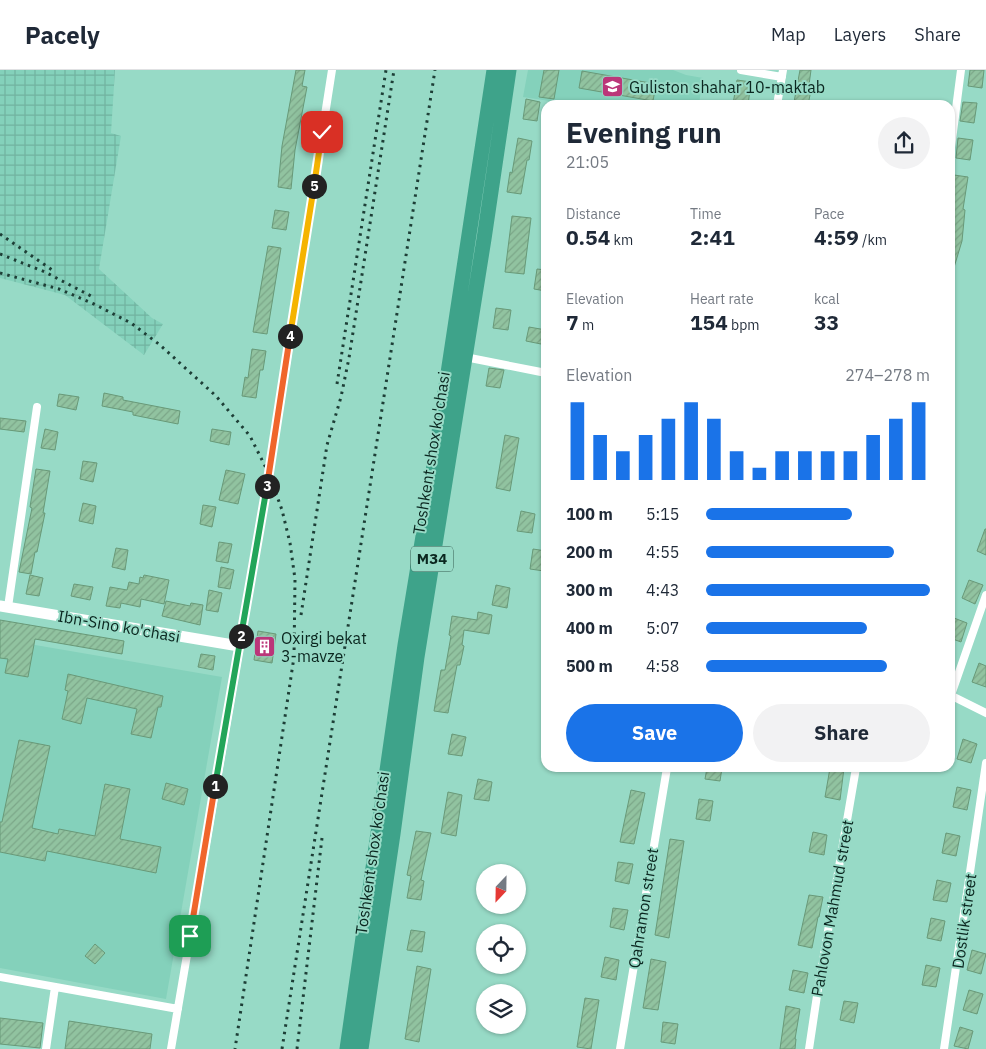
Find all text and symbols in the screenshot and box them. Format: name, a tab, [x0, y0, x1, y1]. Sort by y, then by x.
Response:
text: Pacely	[25, 19, 100, 51]
text: Map	[771, 23, 806, 46]
text: Layers	[834, 23, 886, 46]
text: Share	[914, 23, 961, 46]
school or university icon: Guliston shahar 10-maktab	[601, 75, 625, 99]
place label: Guliston shahar 10-maktab	[629, 77, 825, 97]
pin	[301, 111, 343, 153]
text: Evening run	[566, 114, 722, 151]
button: share	[878, 117, 930, 169]
icon: check	[308, 118, 336, 146]
text: 21:05	[566, 152, 609, 172]
pin: 5	[302, 174, 326, 198]
text: 5	[310, 177, 319, 195]
text: Distance	[566, 205, 621, 223]
text: Time	[690, 205, 721, 223]
text: Pace	[814, 205, 844, 223]
text: 0.54	[566, 223, 610, 251]
text: 2:41	[690, 223, 735, 251]
text: 4:59	[814, 223, 859, 251]
text: km	[610, 231, 633, 249]
text: /km	[859, 231, 887, 249]
text: Elevation	[566, 290, 624, 308]
text: Heart rate	[690, 290, 754, 308]
text: kcal	[814, 290, 839, 308]
text: 7	[566, 308, 579, 336]
text: 154	[690, 308, 728, 336]
text: 33	[814, 308, 839, 336]
text: m	[579, 316, 594, 334]
text: bpm	[728, 316, 760, 334]
pin: 4	[278, 324, 302, 348]
text: 4	[286, 327, 295, 345]
text: Elevation	[566, 365, 632, 385]
text: 274–278 m	[845, 365, 930, 385]
street label: Toshkent shox ko'chasi	[408, 370, 454, 536]
pin: 3	[254, 474, 280, 498]
text: 3	[263, 477, 272, 495]
text: 100 m	[566, 504, 613, 524]
text: 5:15	[646, 504, 679, 524]
text: 200 m	[566, 542, 613, 562]
text: 4:55	[646, 542, 679, 562]
road number: M34	[411, 546, 453, 572]
text: 300 m	[566, 580, 613, 600]
text: 4:43	[646, 580, 679, 600]
street label: Ibn-Sino ko'chasi	[56, 605, 182, 647]
text: 400 m	[566, 618, 613, 638]
text: 5:07	[646, 618, 679, 638]
pin: 2	[228, 624, 254, 648]
text: 2	[237, 627, 246, 645]
place label: Oxirgi bekat 3-mavze	[281, 628, 367, 666]
building icon: Oxirgi bekat 3-mavze	[253, 635, 277, 659]
text: 500 m	[566, 656, 613, 676]
text: 4:58	[646, 656, 679, 676]
button: Save	[566, 704, 743, 762]
button: Share	[753, 704, 930, 762]
street label: Toshkent shox ko'chasi	[351, 770, 393, 936]
pin: 1	[202, 774, 228, 798]
text: 1	[211, 777, 220, 795]
street label: Pahlovon Mahmud street	[807, 818, 857, 998]
street label: Qahramon street	[624, 846, 662, 970]
north arrow	[476, 864, 526, 914]
map controls	[476, 864, 526, 1034]
street label: Dostlik street	[947, 872, 981, 970]
pin	[169, 915, 211, 957]
icon: arrive	[176, 922, 204, 950]
button: locate	[476, 924, 526, 974]
button: layers	[476, 984, 526, 1034]

